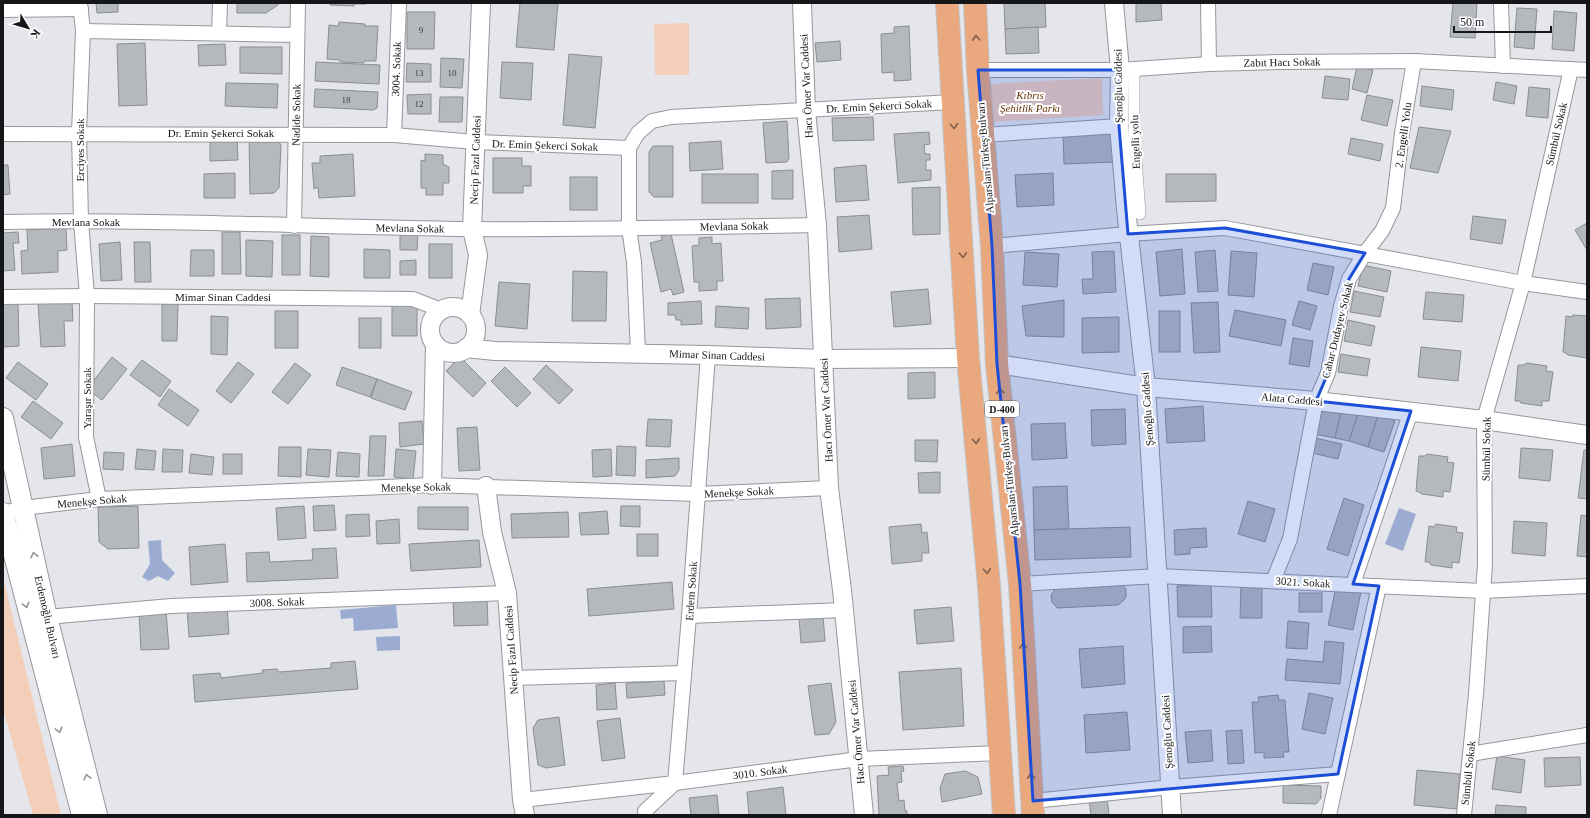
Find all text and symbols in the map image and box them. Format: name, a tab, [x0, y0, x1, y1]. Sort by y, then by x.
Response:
north arrow	[8, 8, 48, 48]
scale bar	[1454, 8, 1551, 34]
text: 50 m	[1460, 15, 1485, 29]
house number: 9	[419, 25, 424, 35]
text: K	[28, 27, 43, 42]
street label: Hacı Ömer Var Caddesi	[797, 33, 815, 139]
one-way arrow	[972, 35, 981, 41]
street label: 3004. Sokak	[389, 41, 403, 97]
street label: Şenoğlu Caddesi	[1111, 49, 1125, 123]
street label: Zabıt Hacı Sokak	[1243, 55, 1321, 69]
house number: 13	[415, 68, 424, 78]
house number: 10	[448, 68, 457, 78]
street label: Nadide Sokak	[289, 83, 303, 146]
park label: Kıbrıs Şehitlik Parkı	[1000, 89, 1060, 114]
house number: 18	[342, 95, 351, 105]
street label: Dr. Emin Şekerci Sokak	[826, 97, 933, 115]
house number: 12	[415, 99, 424, 109]
street label: 2. Engelli Yolu	[1392, 101, 1414, 169]
street label: Sümbül Sokak	[1543, 101, 1569, 167]
street label: Alparslan Türkeş Bulvarı	[974, 102, 996, 214]
street label: Engelli yolu	[1128, 114, 1142, 169]
street label: Necip Fazıl Caddesi	[467, 115, 483, 205]
street label: Erciyes Sokak	[74, 118, 86, 182]
one-way arrow	[950, 123, 959, 129]
street label: Dr. Emin Şekerci Sokak	[168, 127, 275, 139]
street label: Dr. Emin Şekerci Sokak	[492, 137, 599, 153]
street label: Mevlana Sokak	[52, 216, 121, 228]
street label: Mevlana Sokak	[700, 219, 769, 233]
street label: Mevlana Sokak	[376, 221, 445, 235]
one-way arrow	[959, 252, 968, 258]
street label: Cahar Dudayev Sokak	[1319, 280, 1355, 379]
street label: Mimar Sinan Caddesi	[175, 291, 271, 303]
street label: Mimar Sinan Caddesi	[669, 347, 765, 363]
street label: Hacı Ömer Var Caddesi	[817, 357, 835, 463]
street label: Yaraşır Sokak	[81, 367, 93, 429]
street label: Şenoğlu Caddesi	[1138, 372, 1156, 446]
one-way arrow	[996, 388, 1005, 394]
street label: Alata Caddesi	[1261, 390, 1323, 408]
road number: D-400	[985, 401, 1019, 417]
street label: Sümbül Sokak	[1479, 416, 1493, 481]
street label: Alparslan Türkeş Bulvarı	[997, 425, 1021, 537]
one-way arrow	[971, 438, 980, 444]
street label: Menekşe Sokak	[381, 480, 452, 494]
street label: Menekşe Sokak	[704, 484, 775, 500]
street label: Menekşe Sokak	[57, 492, 128, 510]
one-way arrow	[30, 552, 38, 559]
street label: Erdem Sokak	[683, 560, 699, 621]
one-way arrow	[983, 567, 992, 574]
street label: Erdemoğlu Bulvarı	[33, 574, 63, 660]
street label: 3021. Sokak	[1275, 575, 1331, 589]
street label: 3008. Sokak	[249, 595, 305, 609]
one-way arrow	[22, 601, 30, 608]
street label: Necip Fazıl Caddesi	[502, 605, 520, 695]
one-way arrow	[1019, 643, 1028, 649]
street label: Hacı Ömer Var Caddesi	[845, 679, 867, 785]
street label: Şenoğlu Caddesi	[1159, 695, 1175, 769]
one-way arrow	[55, 727, 63, 734]
street label: Sümbül Sokak	[1459, 740, 1477, 806]
street label: 3010. Sokak	[732, 763, 789, 781]
one-way arrow	[1027, 773, 1035, 779]
one-way arrow	[83, 774, 92, 781]

